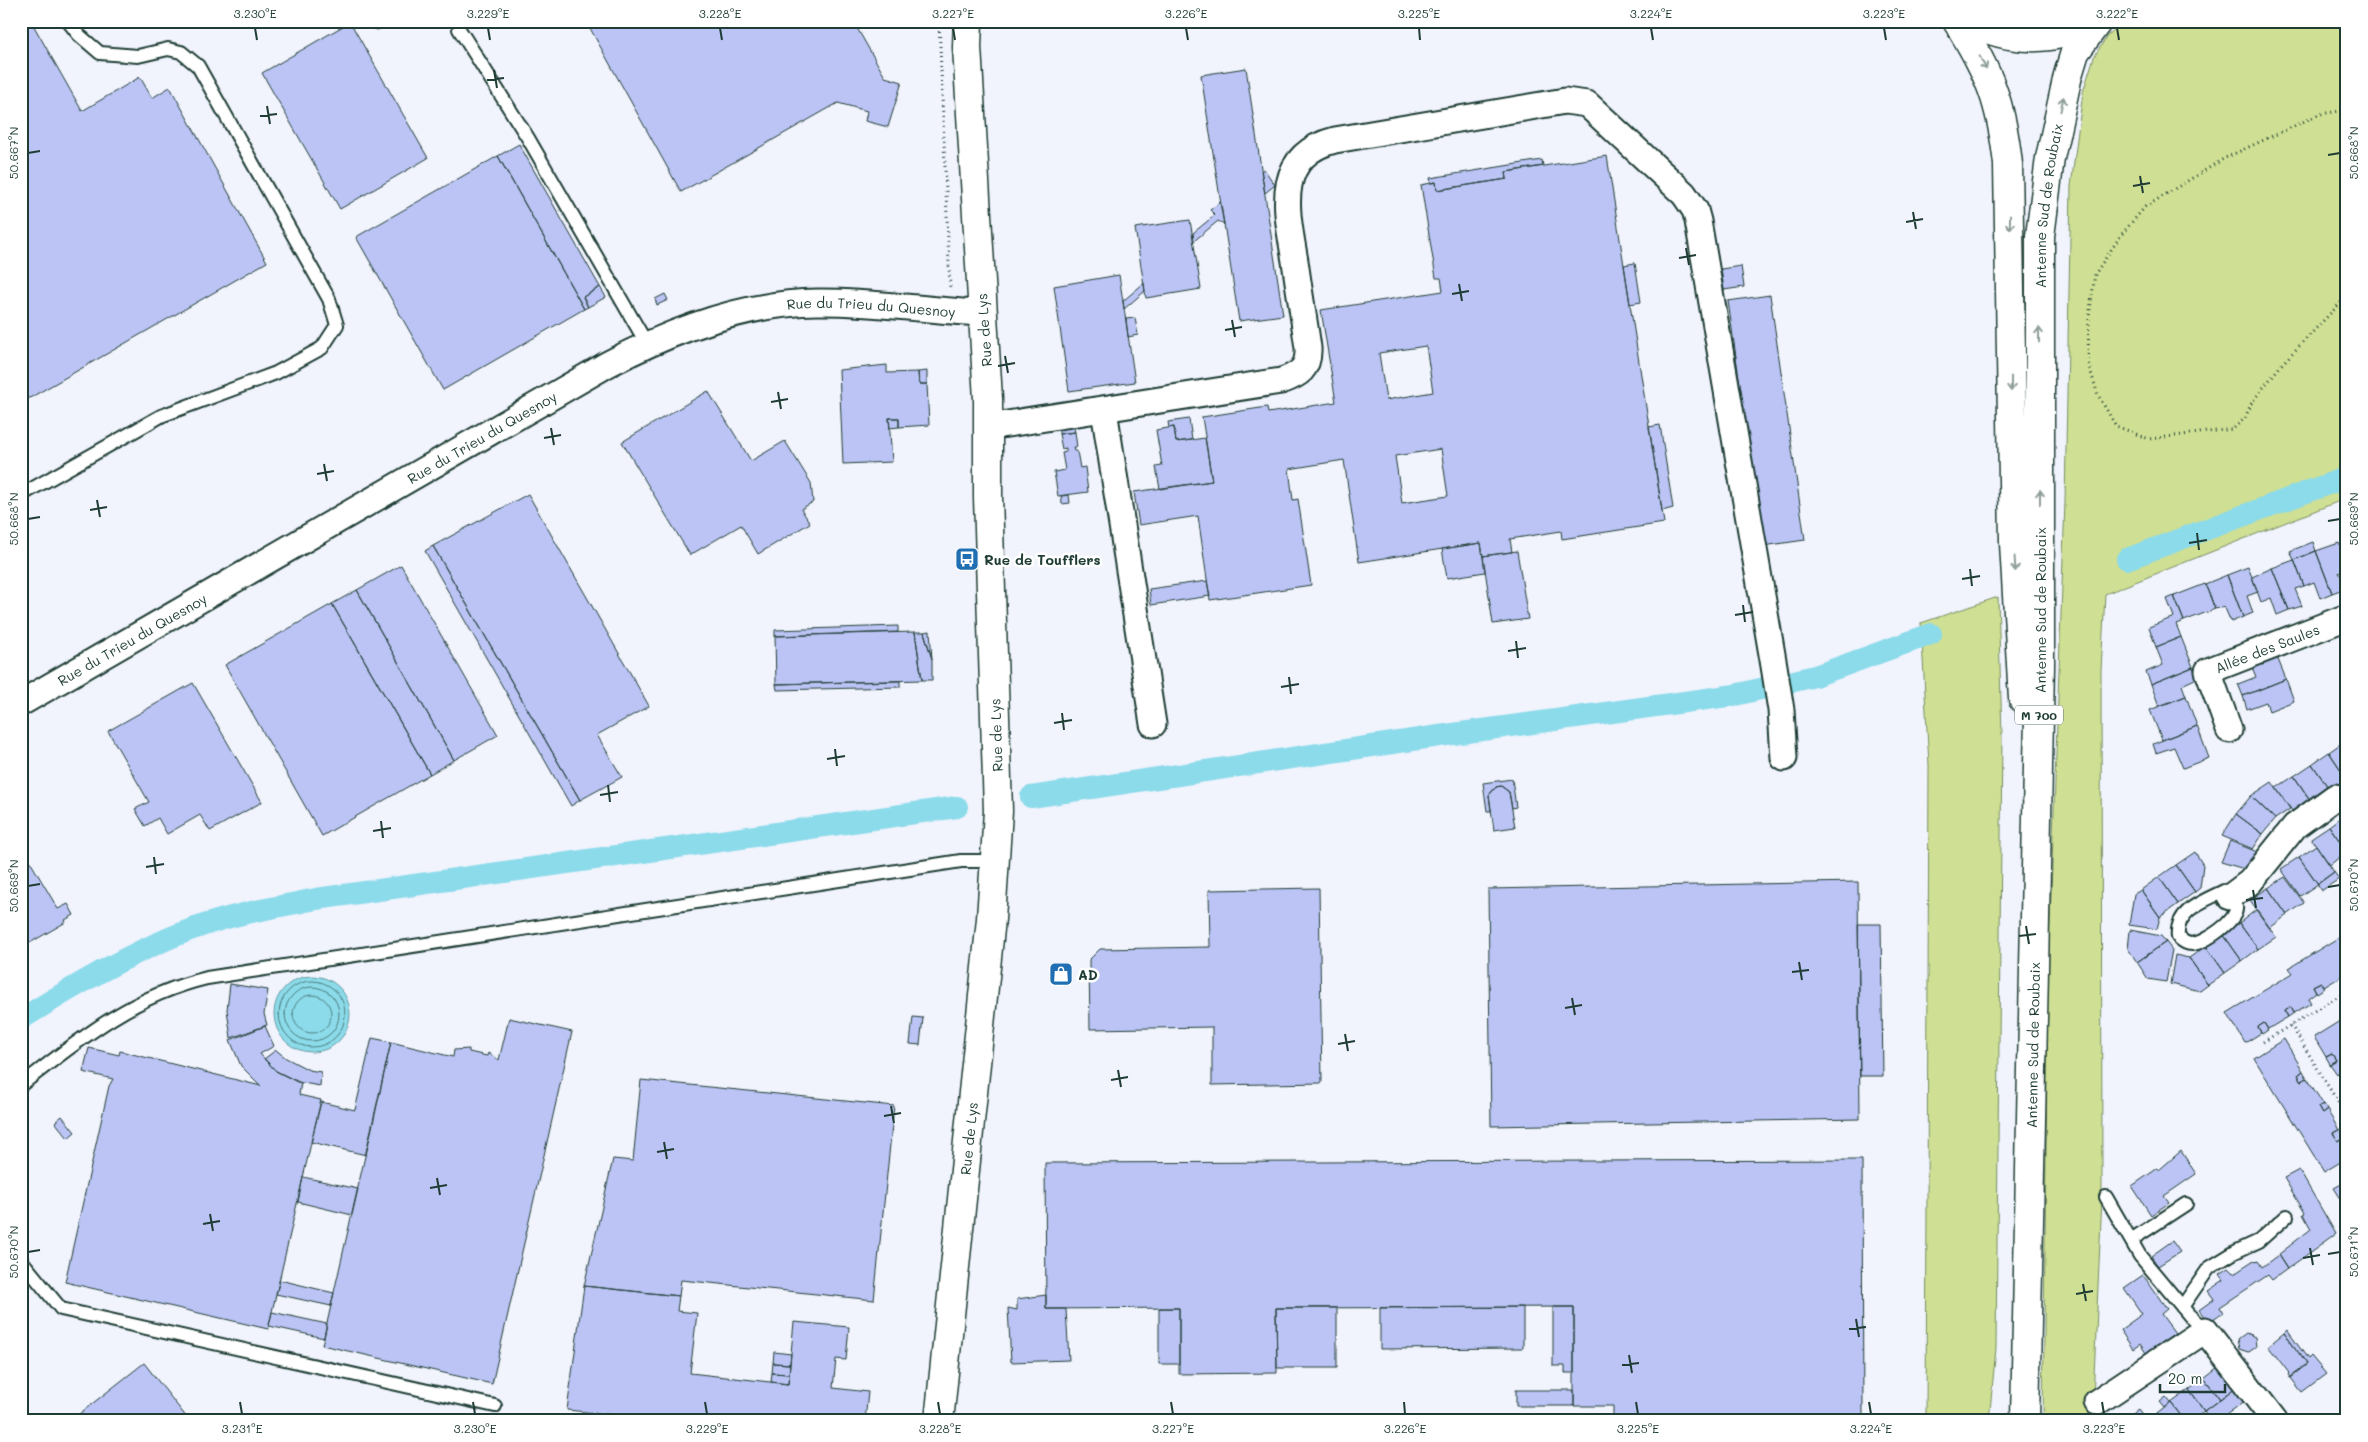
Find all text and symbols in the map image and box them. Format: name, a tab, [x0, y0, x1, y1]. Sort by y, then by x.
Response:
text: 3.230°E	[233, 5, 277, 21]
text: 3.229°E	[467, 5, 509, 21]
text: 3.228°E	[699, 5, 741, 21]
text: 3.227°E	[932, 5, 974, 21]
text: 3.226°E	[1165, 5, 1207, 21]
text: 3.225°E	[1398, 5, 1440, 21]
text: 3.224°E	[1630, 5, 1672, 21]
text: 3.223°E	[1863, 5, 1905, 21]
text: 3.222°E	[2096, 5, 2138, 21]
one-way arrow	[1979, 55, 1988, 70]
one-way arrow	[2057, 97, 2067, 113]
street label: Antenne Sud de Roubaix	[2030, 122, 2067, 288]
text: 50.668°N	[2345, 126, 2361, 180]
text: 50.667°N	[5, 127, 21, 179]
one-way arrow	[2005, 213, 2015, 229]
street label: Rue du Trieu du Quesnoy	[786, 292, 956, 321]
street label: Rue de Lys	[972, 293, 996, 367]
one-way arrow	[2034, 327, 2044, 343]
one-way arrow	[2006, 376, 2016, 392]
street label: Rue du Trieu du Quesnoy	[404, 386, 560, 488]
one-way arrow	[2035, 489, 2045, 506]
text: 50.668°N	[5, 492, 21, 546]
text: 50.669°N	[2345, 492, 2361, 546]
street label: Antenne Sud de Roubaix	[2030, 527, 2050, 693]
bus stop icon: Rue de Toufflers	[954, 546, 980, 572]
place label: Rue de Toufflers	[984, 550, 1101, 569]
one-way arrow	[2010, 556, 2019, 572]
street label: Rue du Trieu du Quesnoy	[54, 588, 210, 690]
street label: Allée des Saules	[2212, 619, 2322, 677]
street label: Rue de Lys	[985, 698, 1007, 772]
road number: M 700	[2015, 706, 2063, 724]
text: 50.669°N	[5, 859, 21, 913]
text: 50.670°N	[2345, 859, 2361, 911]
shop icon: AD	[1048, 961, 1074, 987]
street label: Antenne Sud de Roubaix	[2021, 962, 2044, 1128]
place label: AD	[1078, 965, 1098, 984]
street label: Rue de Lys	[955, 1101, 981, 1176]
text: 50.670°N	[5, 1226, 21, 1278]
text: 50.671°N	[2345, 1227, 2361, 1277]
scale bar	[2160, 1362, 2226, 1394]
text: 20 m	[2168, 1368, 2202, 1388]
text: 3.231°E	[221, 1420, 263, 1436]
text: 3.230°E	[453, 1420, 497, 1436]
text: 3.229°E	[686, 1420, 728, 1436]
text: 3.228°E	[919, 1420, 961, 1436]
text: 3.227°E	[1152, 1420, 1194, 1436]
text: 3.226°E	[1384, 1420, 1426, 1436]
text: 3.225°E	[1617, 1420, 1659, 1436]
text: 3.224°E	[1850, 1420, 1892, 1436]
text: 3.223°E	[2083, 1420, 2125, 1436]

